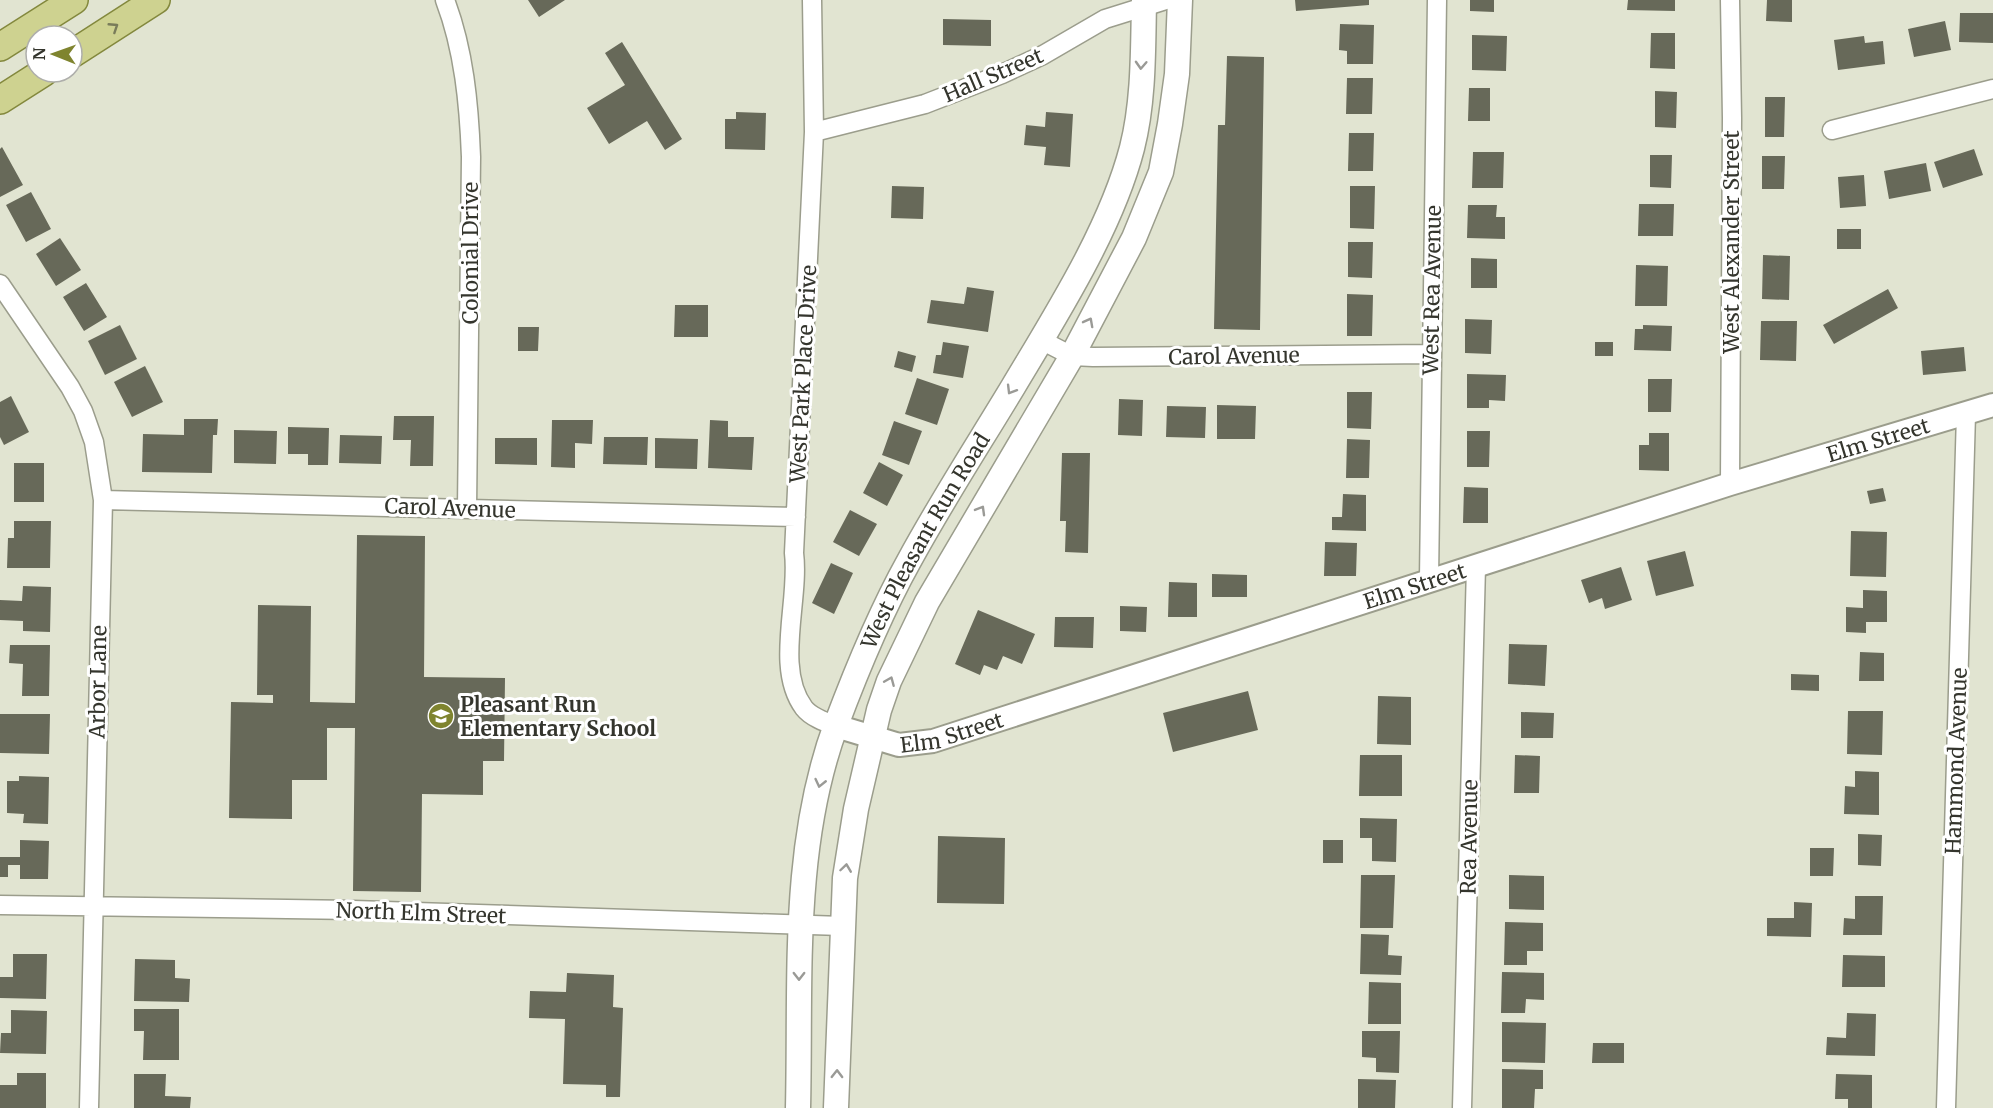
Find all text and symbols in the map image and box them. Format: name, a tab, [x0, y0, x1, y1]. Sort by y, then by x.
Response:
one-way arrow	[107, 23, 118, 34]
north arrow	[24, 24, 84, 84]
street label: Hall Street	[939, 42, 1047, 108]
text: N	[29, 47, 49, 60]
one-way arrow	[1135, 60, 1148, 69]
street label: West Alexander Street	[1718, 130, 1745, 355]
street label: Colonial Drive	[457, 182, 484, 324]
street label: West Rea Avenue	[1417, 205, 1447, 376]
street label: West Park Place Drive	[784, 264, 822, 485]
one-way arrow	[1082, 318, 1093, 329]
street label: Carol Avenue	[1168, 341, 1300, 371]
one-way arrow	[1006, 384, 1018, 394]
street label: Elm Street	[1823, 411, 1933, 468]
street label: West Pleasant Run Road	[854, 427, 995, 654]
street label: Carol Avenue	[384, 492, 516, 524]
one-way arrow	[974, 505, 986, 516]
street label: Elm Street	[1360, 557, 1469, 615]
street label: Arbor Lane	[83, 625, 112, 740]
street label: Hammond Avenue	[1939, 667, 1973, 855]
one-way arrow	[883, 677, 895, 688]
place label: Pleasant Run Elementary School	[460, 691, 656, 742]
school or university icon: Pleasant Run Elementary School	[426, 701, 456, 731]
street label: Elm Street	[899, 706, 1007, 758]
one-way arrow	[814, 777, 827, 787]
street label: Rea Avenue	[1454, 779, 1484, 895]
one-way arrow	[840, 863, 852, 873]
street label: North Elm Street	[335, 897, 507, 929]
one-way arrow	[793, 972, 805, 981]
one-way arrow	[830, 1069, 843, 1078]

